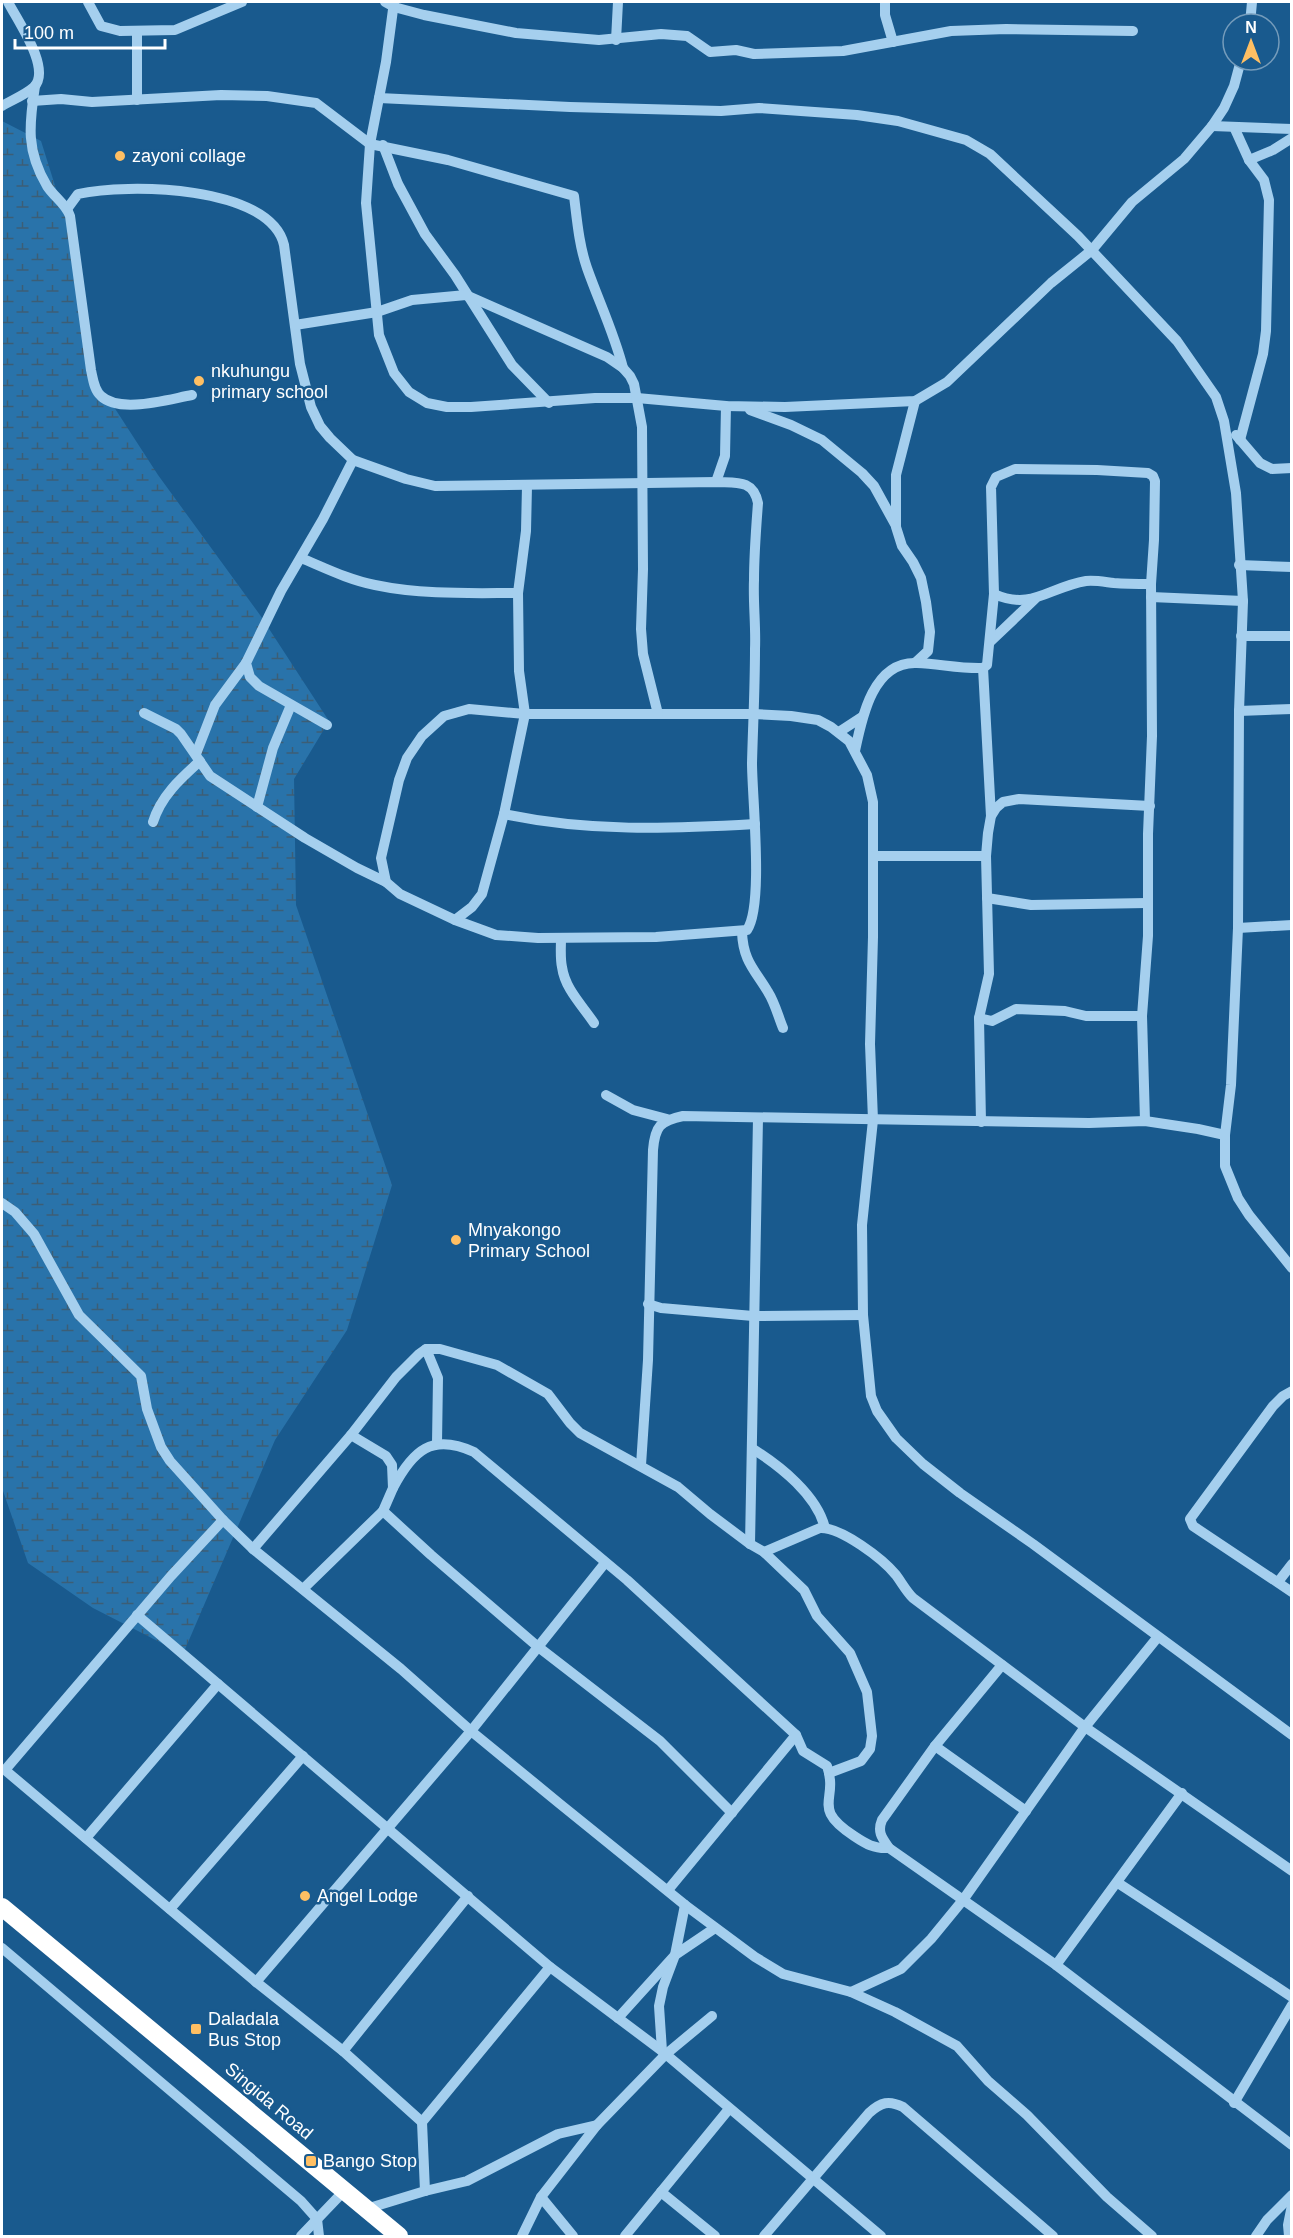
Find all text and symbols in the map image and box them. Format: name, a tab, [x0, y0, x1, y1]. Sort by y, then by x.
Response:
scale bar	[15, 12, 165, 50]
north arrow	[1221, 12, 1281, 72]
text: N	[1245, 19, 1257, 36]
text: 100 m	[24, 23, 74, 43]
place label: zayoni collage	[132, 146, 246, 166]
marker: zayoni collage	[113, 149, 127, 163]
place label: nkuhungu primary school	[211, 361, 328, 402]
marker: nkuhungu primary school	[192, 374, 206, 388]
place label: Mnyakongo Primary School	[468, 1220, 590, 1261]
marker: Mnyakongo Primary School	[449, 1233, 463, 1247]
place label: Angel Lodge	[317, 1886, 418, 1906]
marker: Angel Lodge	[298, 1889, 312, 1903]
place label: Daladala Bus Stop	[208, 2009, 281, 2050]
marker: Daladala Bus Stop	[189, 2022, 203, 2036]
street label: Singida Road	[221, 2059, 317, 2143]
place label: Bango Stop	[323, 2151, 417, 2171]
marker: Bango Stop	[304, 2154, 318, 2168]

